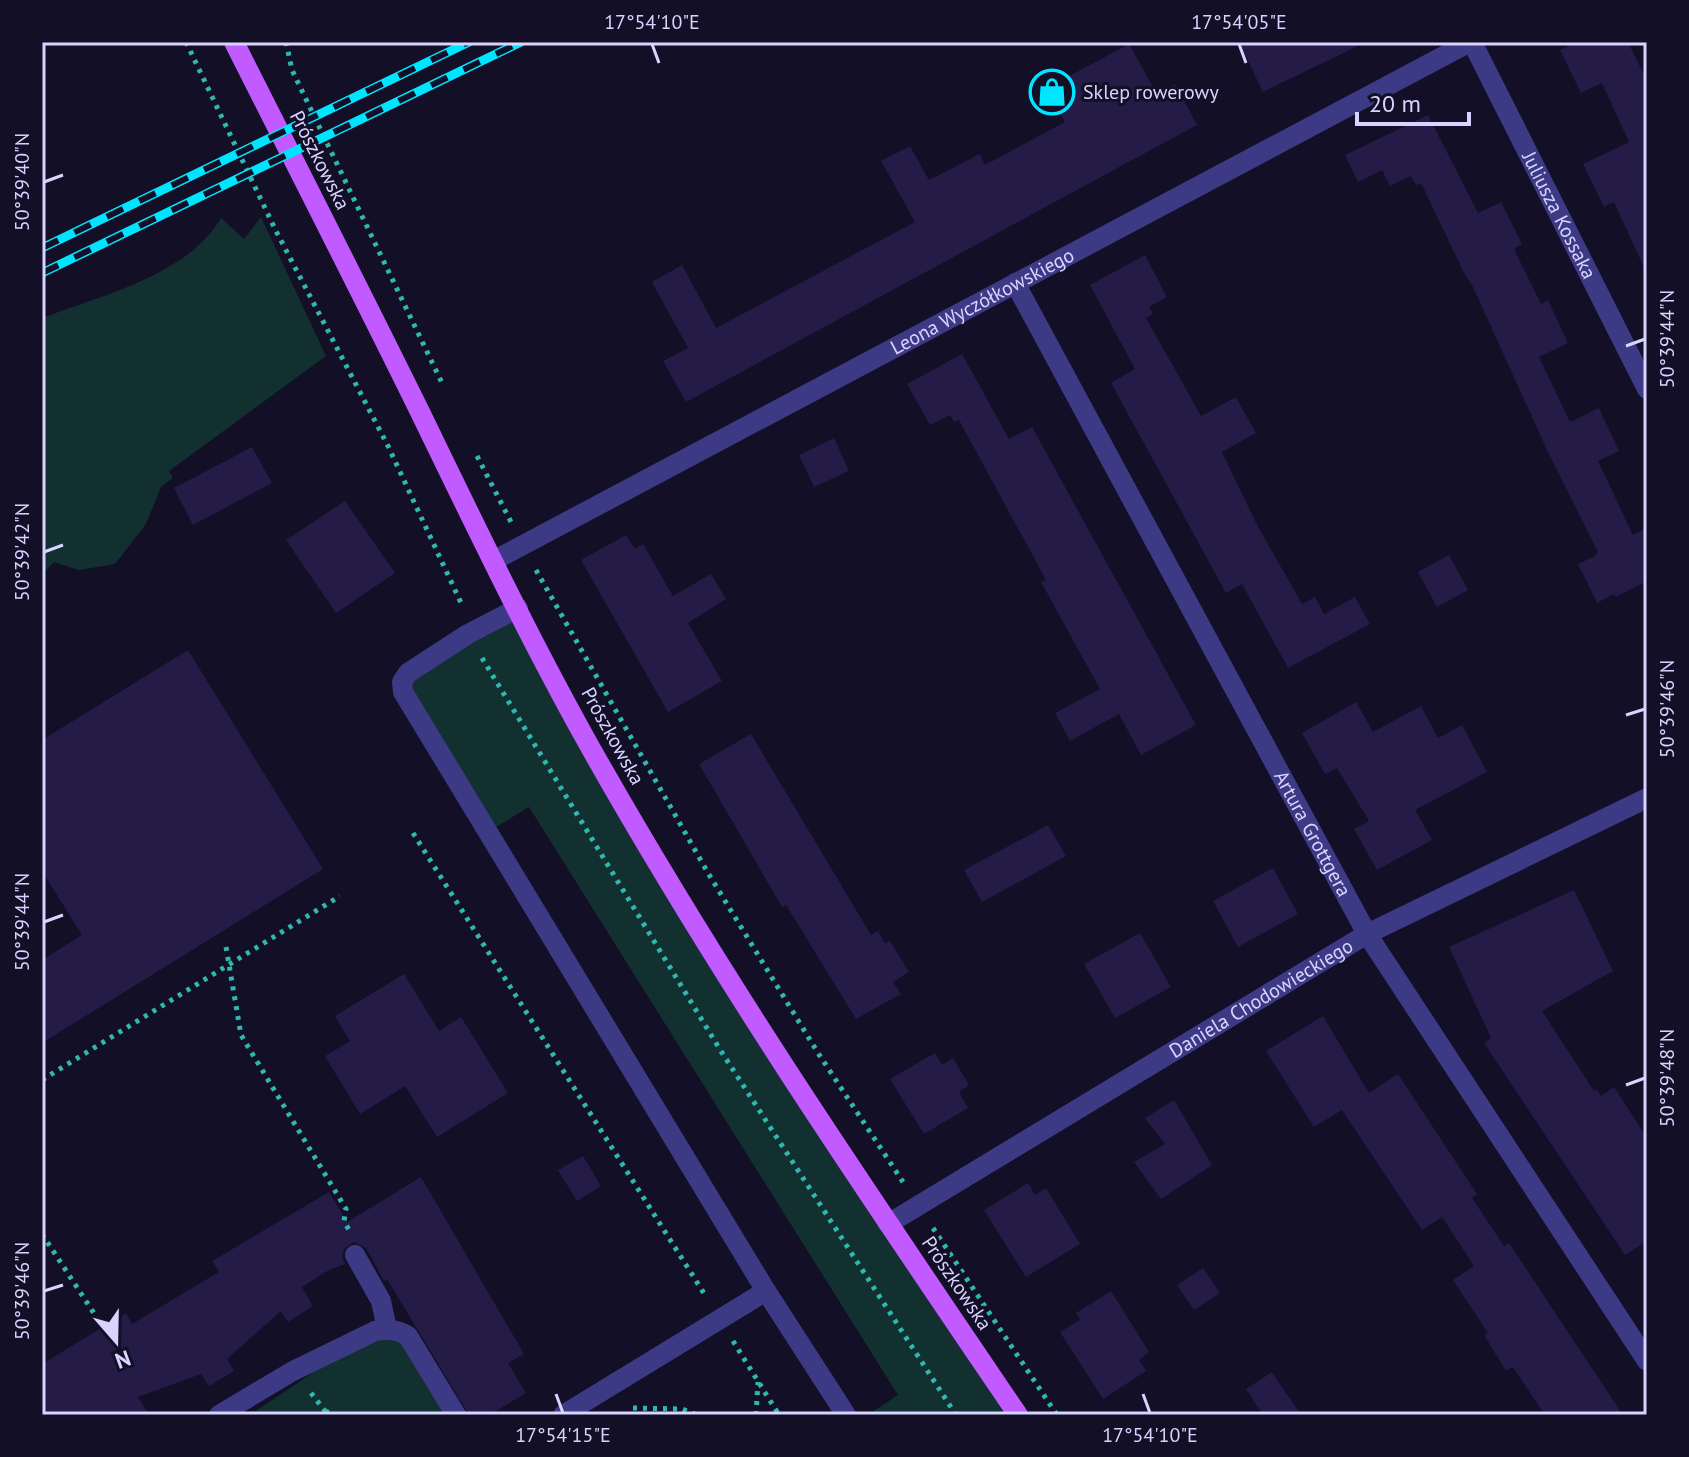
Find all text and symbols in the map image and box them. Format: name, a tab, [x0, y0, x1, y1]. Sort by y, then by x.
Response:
text: 17°54'10"E	[604, 9, 700, 35]
text: 17°54'05"E	[1191, 9, 1287, 35]
shop icon: Sklep rowerowy	[1028, 68, 1076, 116]
scale bar	[1357, 76, 1469, 126]
place label: Sklep rowerowy	[1083, 79, 1219, 105]
text: 20 m	[1369, 88, 1421, 119]
street label: Prószkowska	[284, 106, 356, 214]
text: 50°39'40"N	[9, 133, 35, 231]
street label: Juliusza Kossaka	[1516, 146, 1602, 283]
street label: Leona Wyczółkowskiego	[886, 242, 1079, 361]
text: 50°39'44"N	[1654, 290, 1680, 388]
text: 50°39'42"N	[9, 503, 35, 601]
text: 50°39'46"N	[1654, 660, 1680, 758]
street label: Prószkowska	[575, 683, 651, 789]
street label: Artura Grottgera	[1268, 766, 1357, 901]
text: 50°39'44"N	[9, 873, 35, 971]
street label: Daniela Chodowieckiego	[1164, 933, 1358, 1064]
text: 50°39'48"N	[1654, 1029, 1680, 1127]
street label: Prószkowska	[916, 1231, 998, 1335]
text: 50°39'46"N	[9, 1242, 35, 1340]
north arrow	[76, 1301, 156, 1381]
text: N	[111, 1344, 134, 1375]
text: 17°54'15"E	[515, 1422, 611, 1448]
text: 17°54'10"E	[1102, 1422, 1198, 1448]

